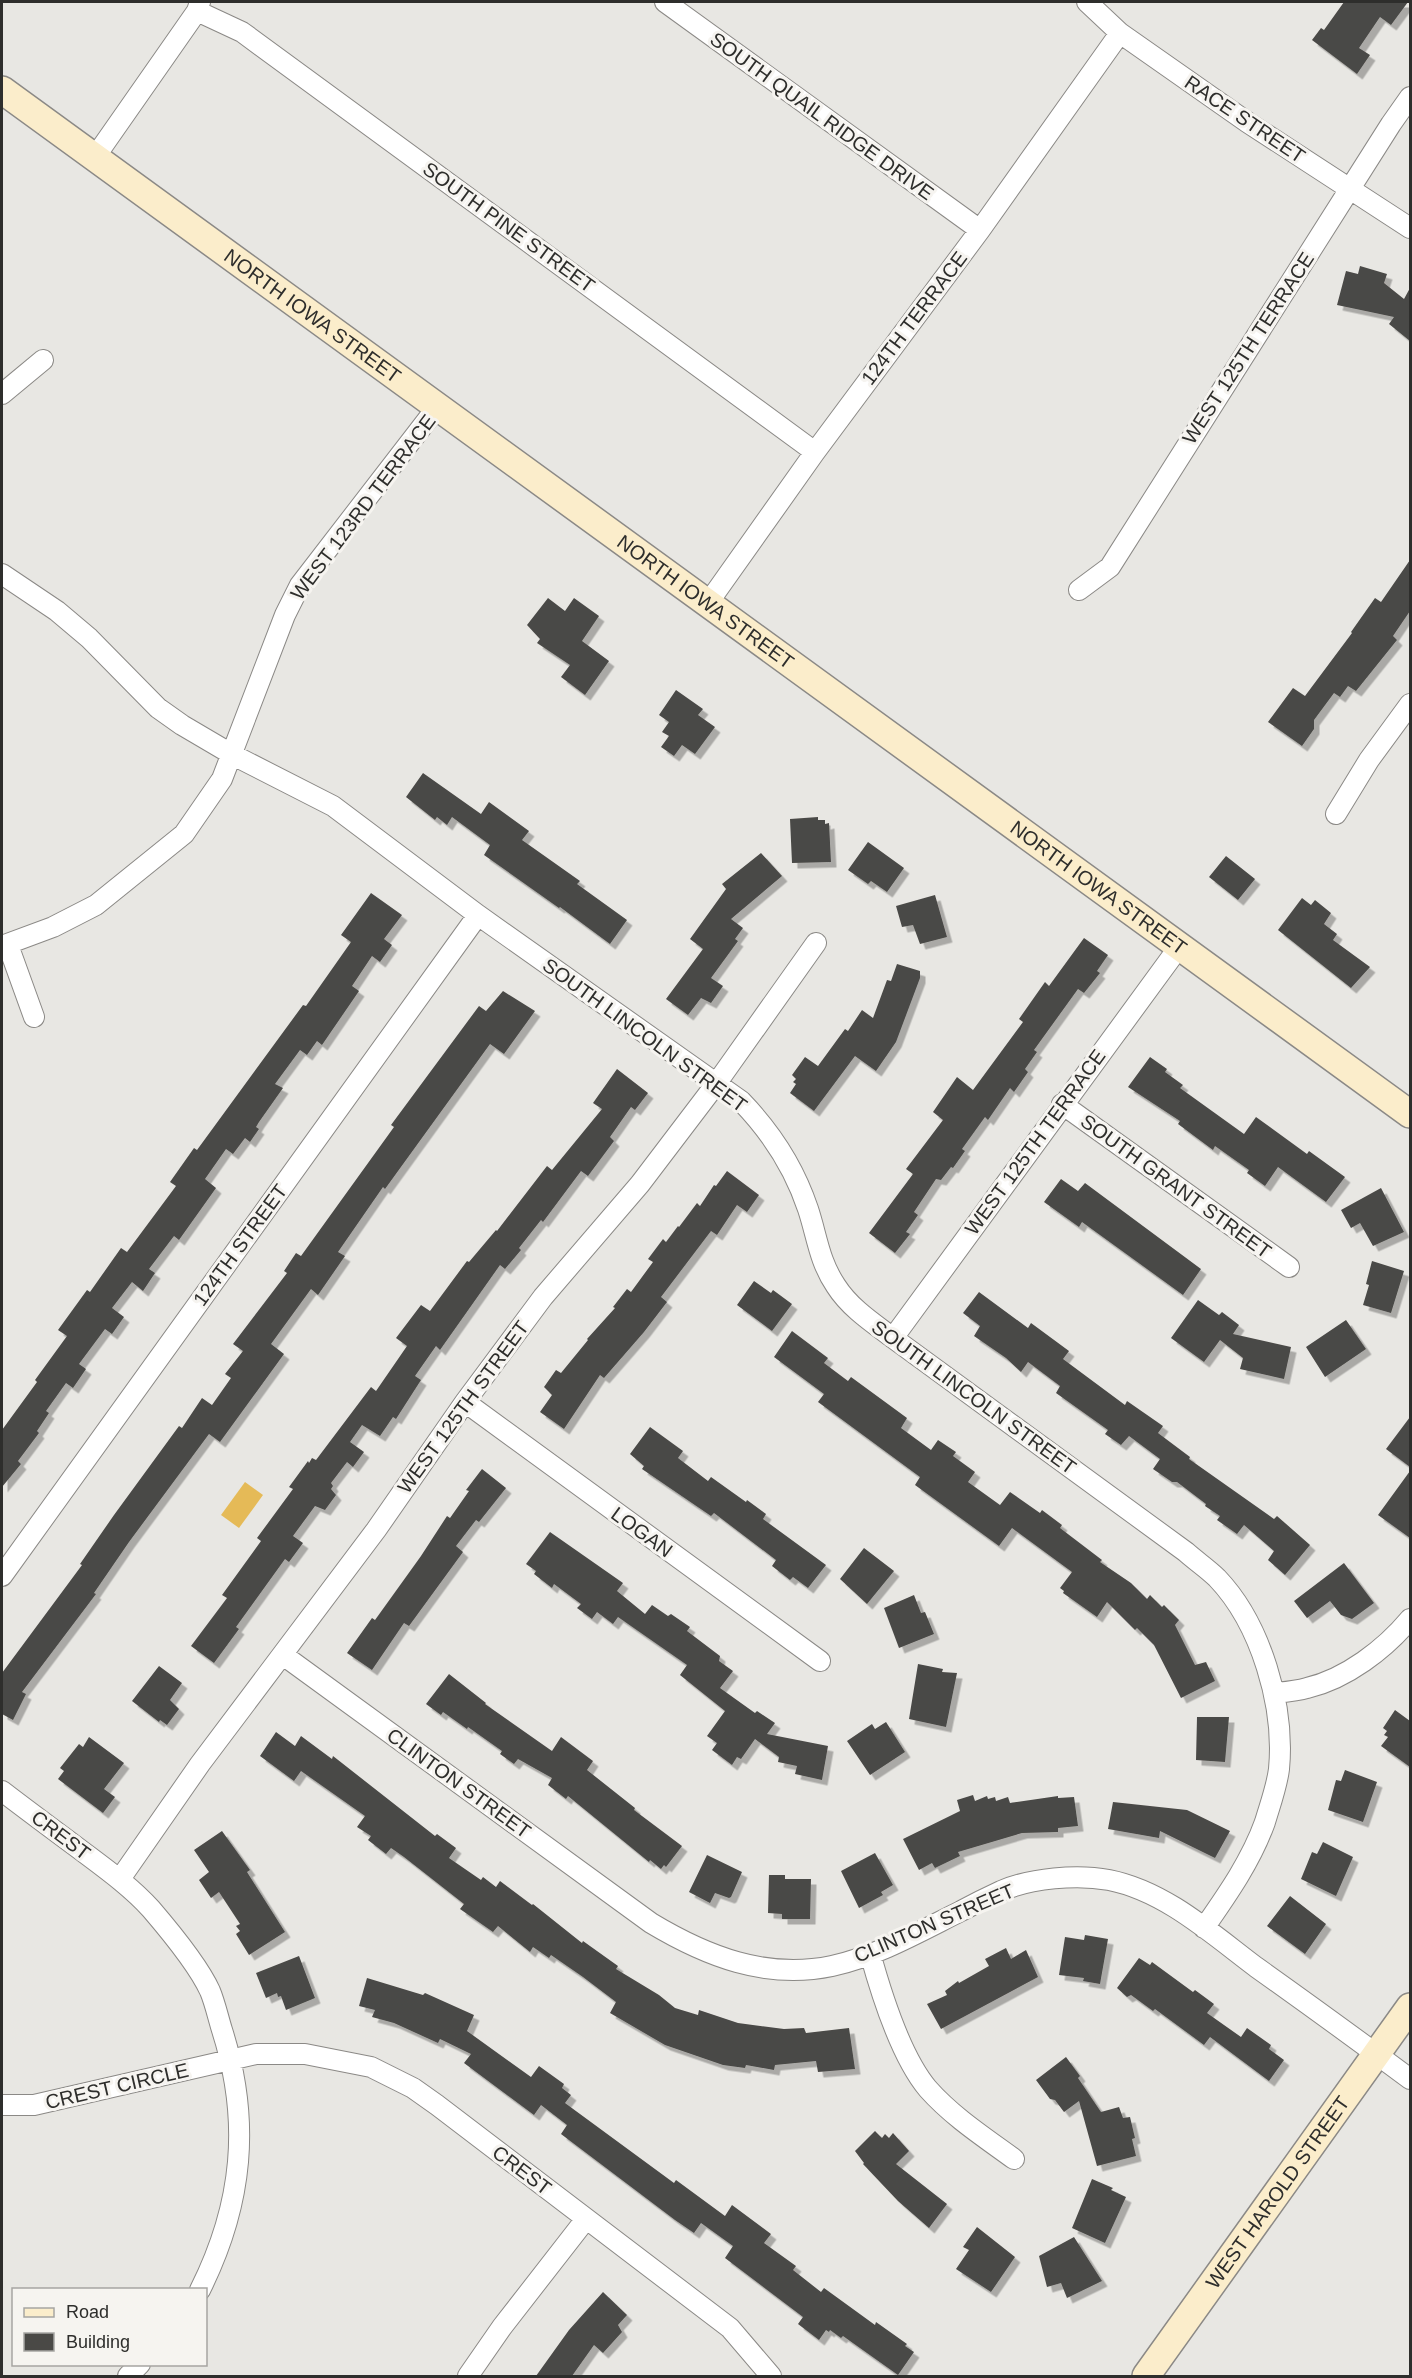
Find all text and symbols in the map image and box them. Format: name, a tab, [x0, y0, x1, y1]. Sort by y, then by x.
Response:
street label: SOUTH QUAIL RIDGE DRIVE	[706, 28, 938, 204]
street label: RACE STREET	[1181, 71, 1309, 167]
street label: SOUTH PINE STREET	[419, 157, 599, 297]
street label: NORTH IOWA STREET	[220, 245, 405, 387]
street label: 124TH TERRACE	[857, 247, 971, 389]
street label: WEST 125TH TERRACE	[1178, 248, 1318, 448]
street label: WEST 123RD TERRACE	[286, 410, 440, 604]
street label: NORTH IOWA STREET	[613, 530, 798, 673]
street label: NORTH IOWA STREET	[1006, 816, 1191, 959]
street label: SOUTH LINCOLN STREET	[539, 954, 751, 1116]
street label: WEST 125TH TERRACE	[960, 1045, 1110, 1239]
street label: SOUTH GRANT STREET	[1077, 1110, 1275, 1262]
street label: 124TH STREET	[189, 1180, 291, 1310]
street label: SOUTH LINCOLN STREET	[868, 1316, 1080, 1478]
street label: WEST 125TH STREET	[393, 1317, 533, 1497]
street label: LOGAN	[607, 1503, 677, 1561]
street label: CLINTON STREET	[383, 1724, 535, 1842]
street label: CREST	[27, 1806, 95, 1864]
street label: CLINTON STREET	[851, 1879, 1017, 1967]
street label: CREST CIRCLE	[43, 2059, 191, 2113]
street label: WEST HAROLD STREET	[1201, 2092, 1354, 2292]
street label: CREST	[488, 2141, 556, 2199]
legend	[12, 2288, 207, 2366]
text: Road	[66, 2302, 109, 2322]
text: Building	[66, 2332, 130, 2352]

